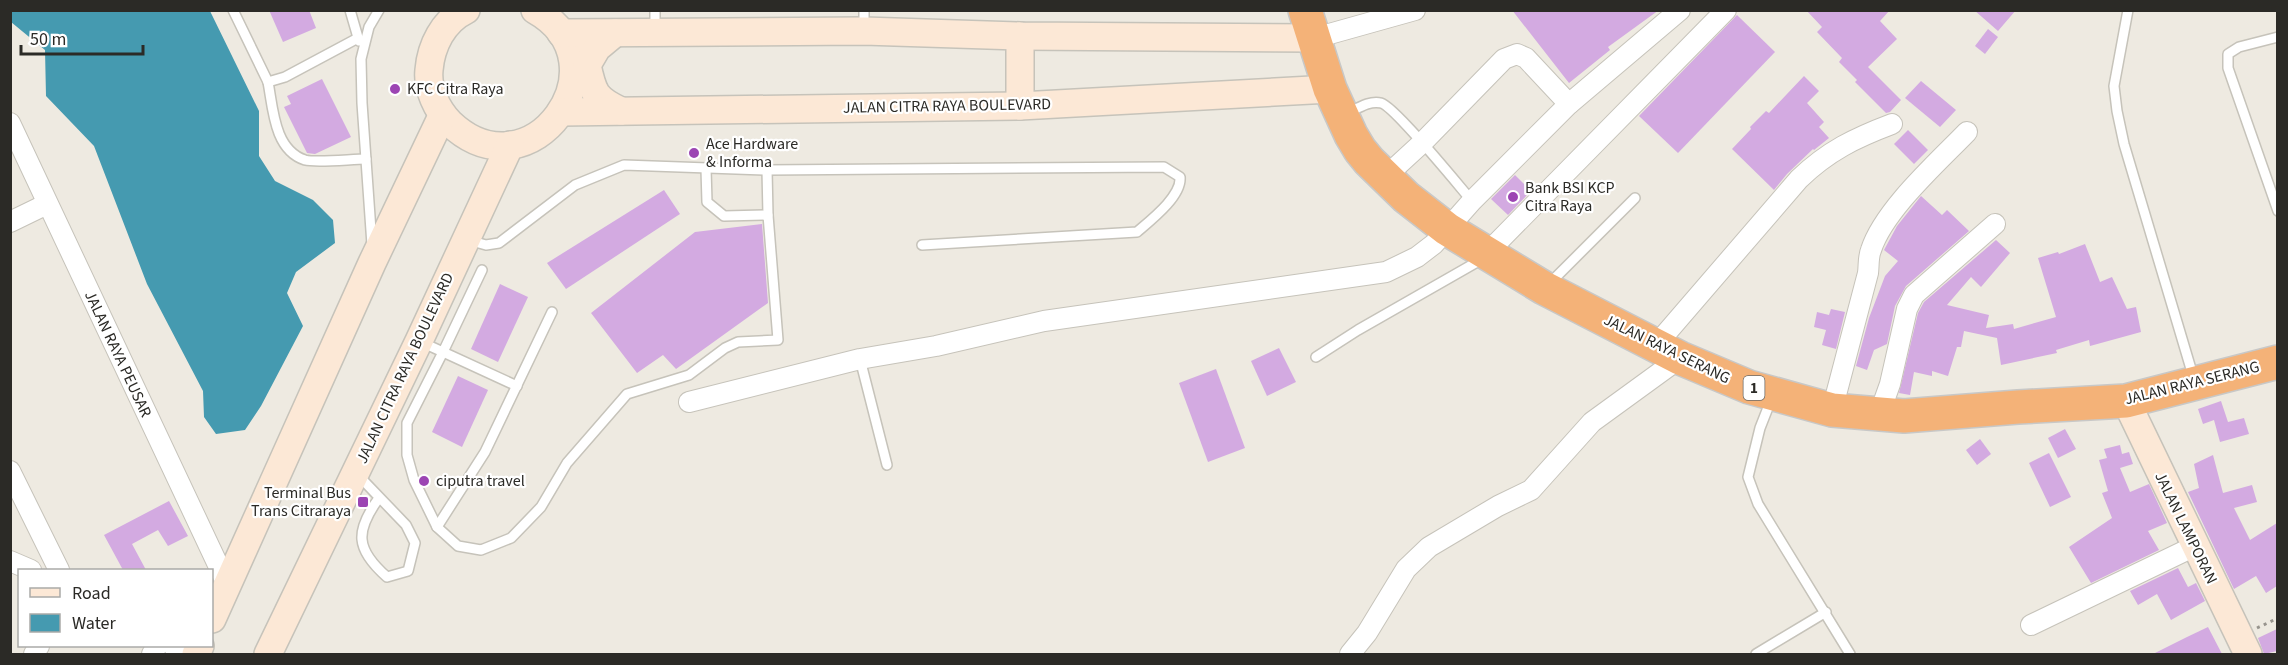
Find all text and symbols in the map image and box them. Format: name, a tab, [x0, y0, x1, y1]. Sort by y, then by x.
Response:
scale bar	[21, 18, 142, 56]
text: 50 m	[30, 27, 66, 52]
place label: KFC Citra Raya	[407, 78, 504, 100]
marker: KFC Citra Raya	[388, 82, 402, 96]
street label: JALAN CITRA RAYA BOULEVARD	[843, 93, 1051, 119]
place label: Ace Hardware & Informa	[706, 133, 798, 173]
marker: Ace Hardware & Informa	[687, 146, 701, 160]
place label: Bank BSI KCP Citra Raya	[1525, 177, 1615, 217]
marker: Bank BSI KCP Citra Raya	[1506, 190, 1520, 204]
street label: JALAN CITRA RAYA BOULEVARD	[351, 269, 459, 467]
street label: JALAN RAYA PEUSAR	[79, 287, 157, 421]
street label: JALAN RAYA SERANG	[1600, 309, 1734, 389]
street label: JALAN RAYA SERANG	[2122, 356, 2262, 410]
road number: 1	[1744, 376, 1764, 400]
street label: JALAN LAMPORAN	[2149, 468, 2223, 588]
place label: ciputra travel	[436, 470, 525, 492]
marker: ciputra travel	[417, 474, 431, 488]
place label: Terminal Bus Trans Citraraya	[251, 482, 351, 522]
marker: Terminal Bus Trans Citraraya	[356, 495, 370, 509]
legend	[18, 569, 213, 647]
text: Road	[72, 581, 111, 606]
text: Water	[72, 611, 116, 636]

